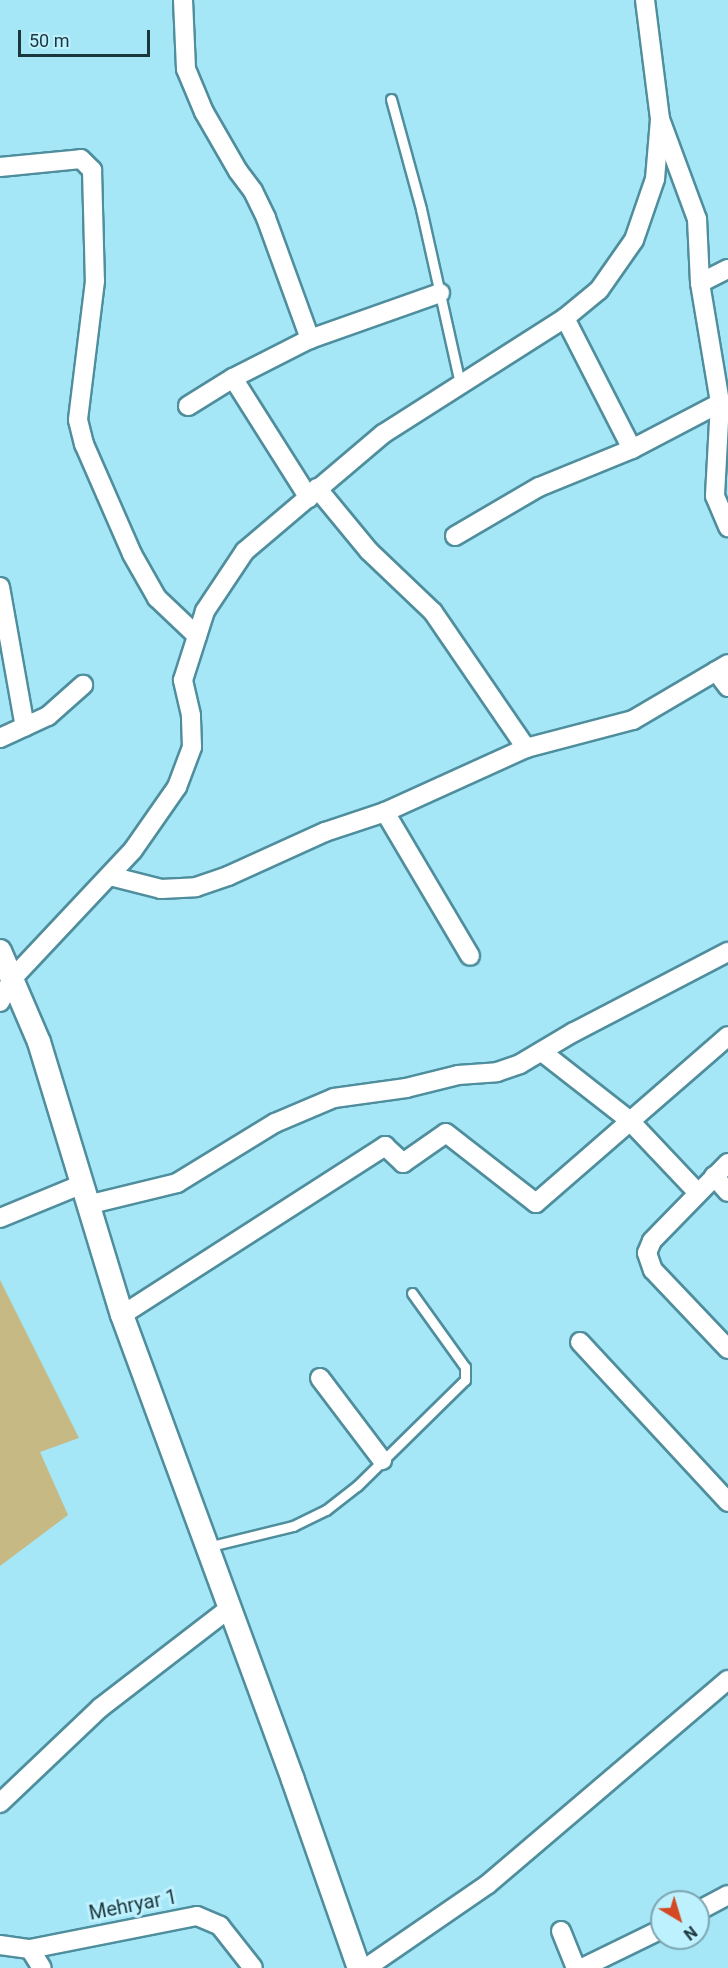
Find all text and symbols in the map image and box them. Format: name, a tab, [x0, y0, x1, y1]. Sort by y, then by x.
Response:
scale bar	[21, 18, 153, 56]
text: 50 m	[29, 30, 69, 51]
street label: Mehryar 1	[87, 1885, 179, 1925]
north arrow	[650, 1890, 710, 1950]
text: N	[680, 1922, 700, 1944]

